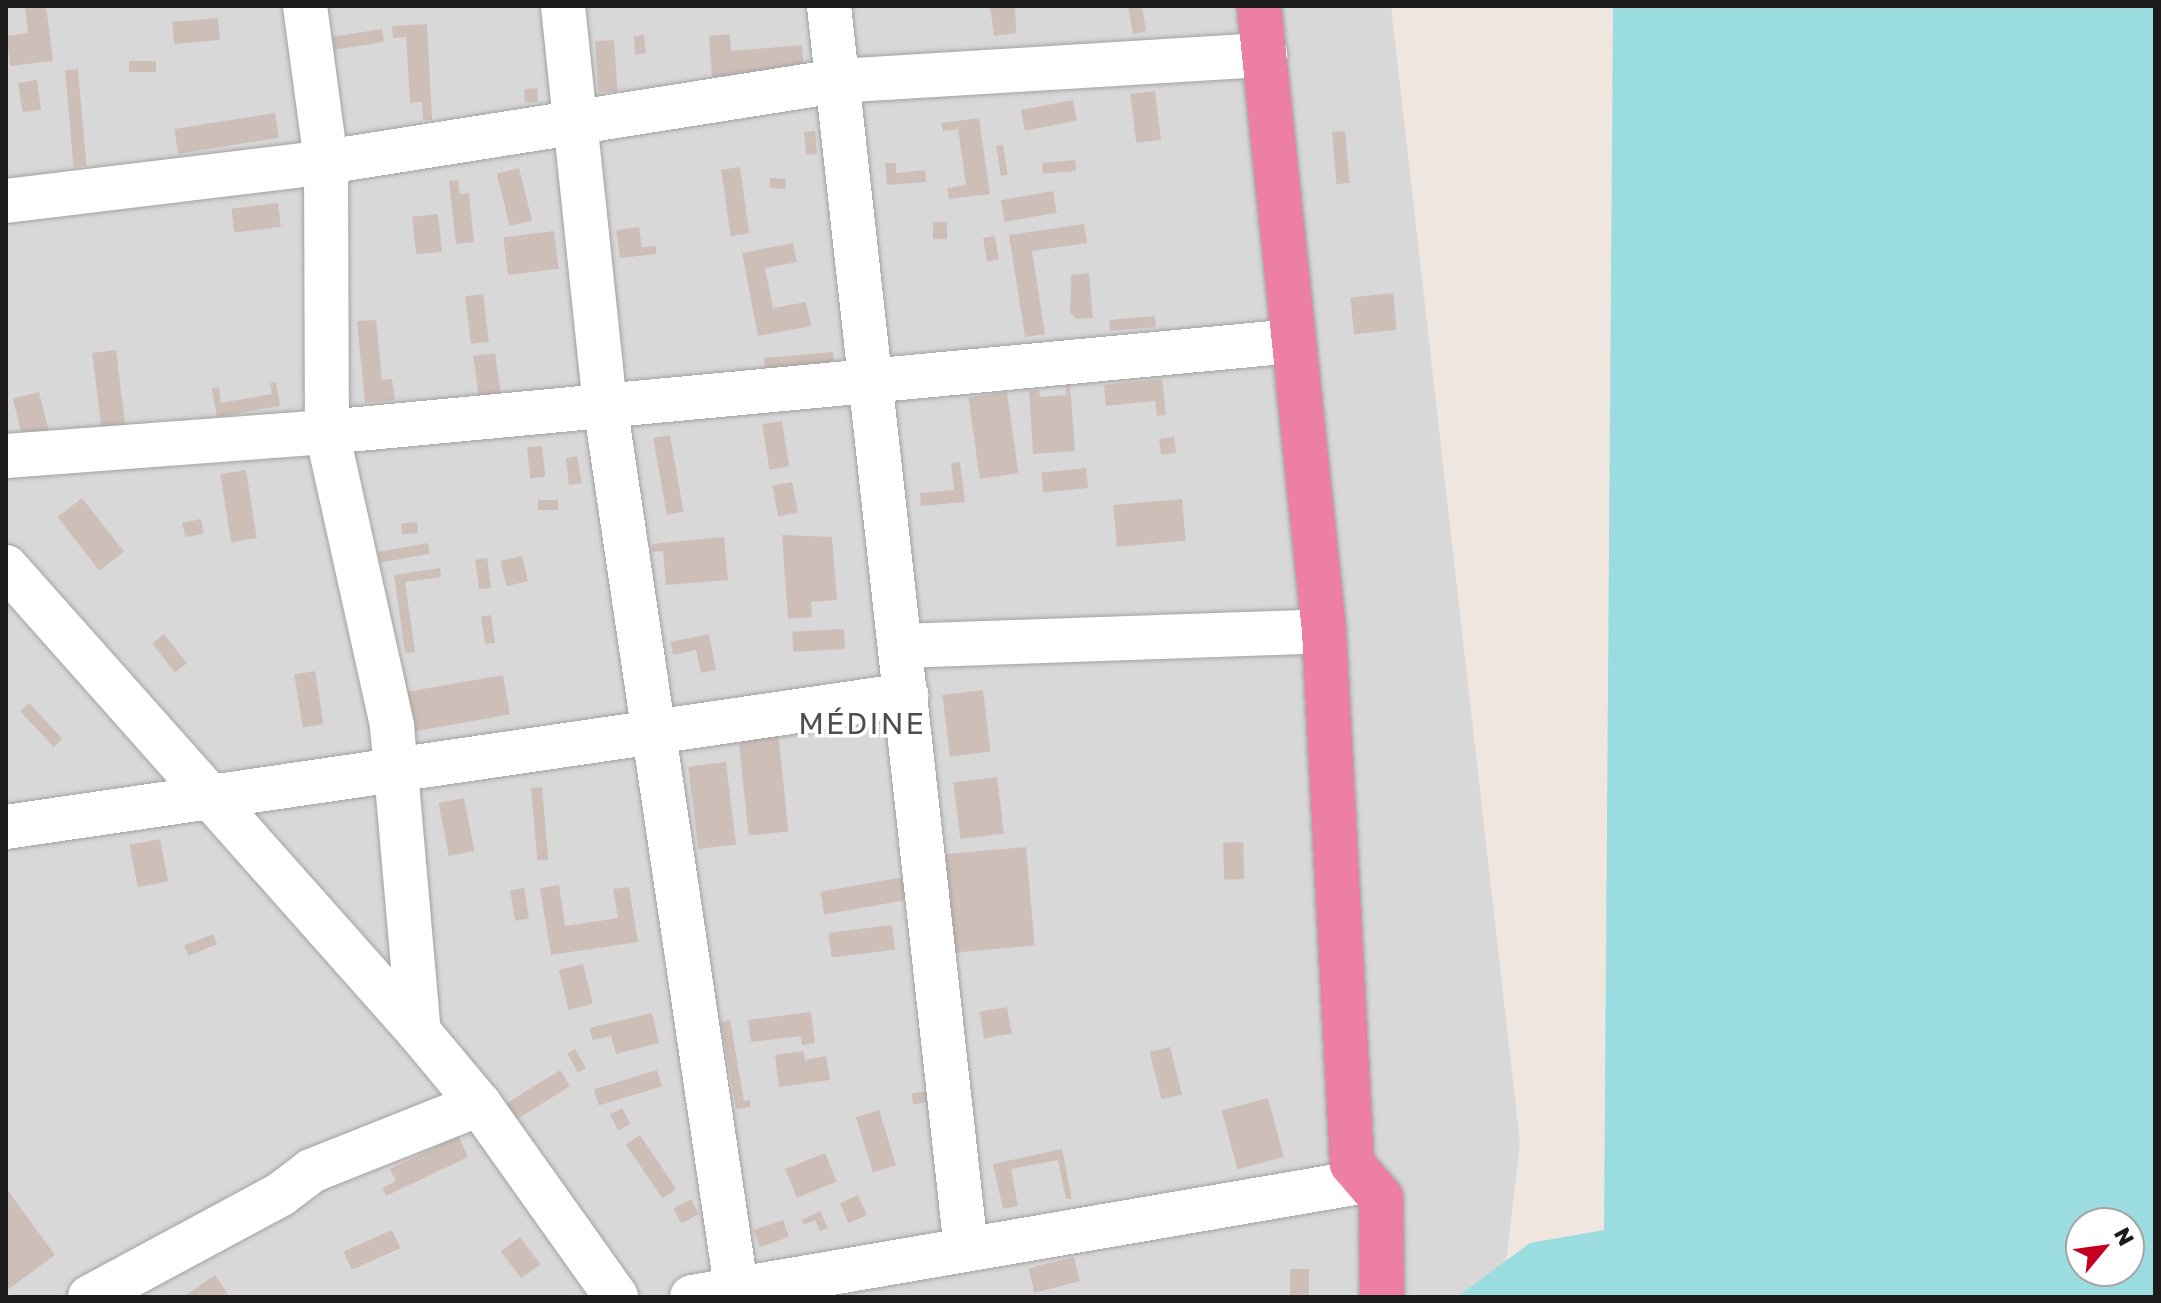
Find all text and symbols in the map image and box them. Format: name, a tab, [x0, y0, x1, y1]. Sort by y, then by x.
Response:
district label: MÉDINE	[798, 705, 926, 741]
north arrow	[2065, 1207, 2145, 1287]
text: N	[2109, 1222, 2141, 1250]

